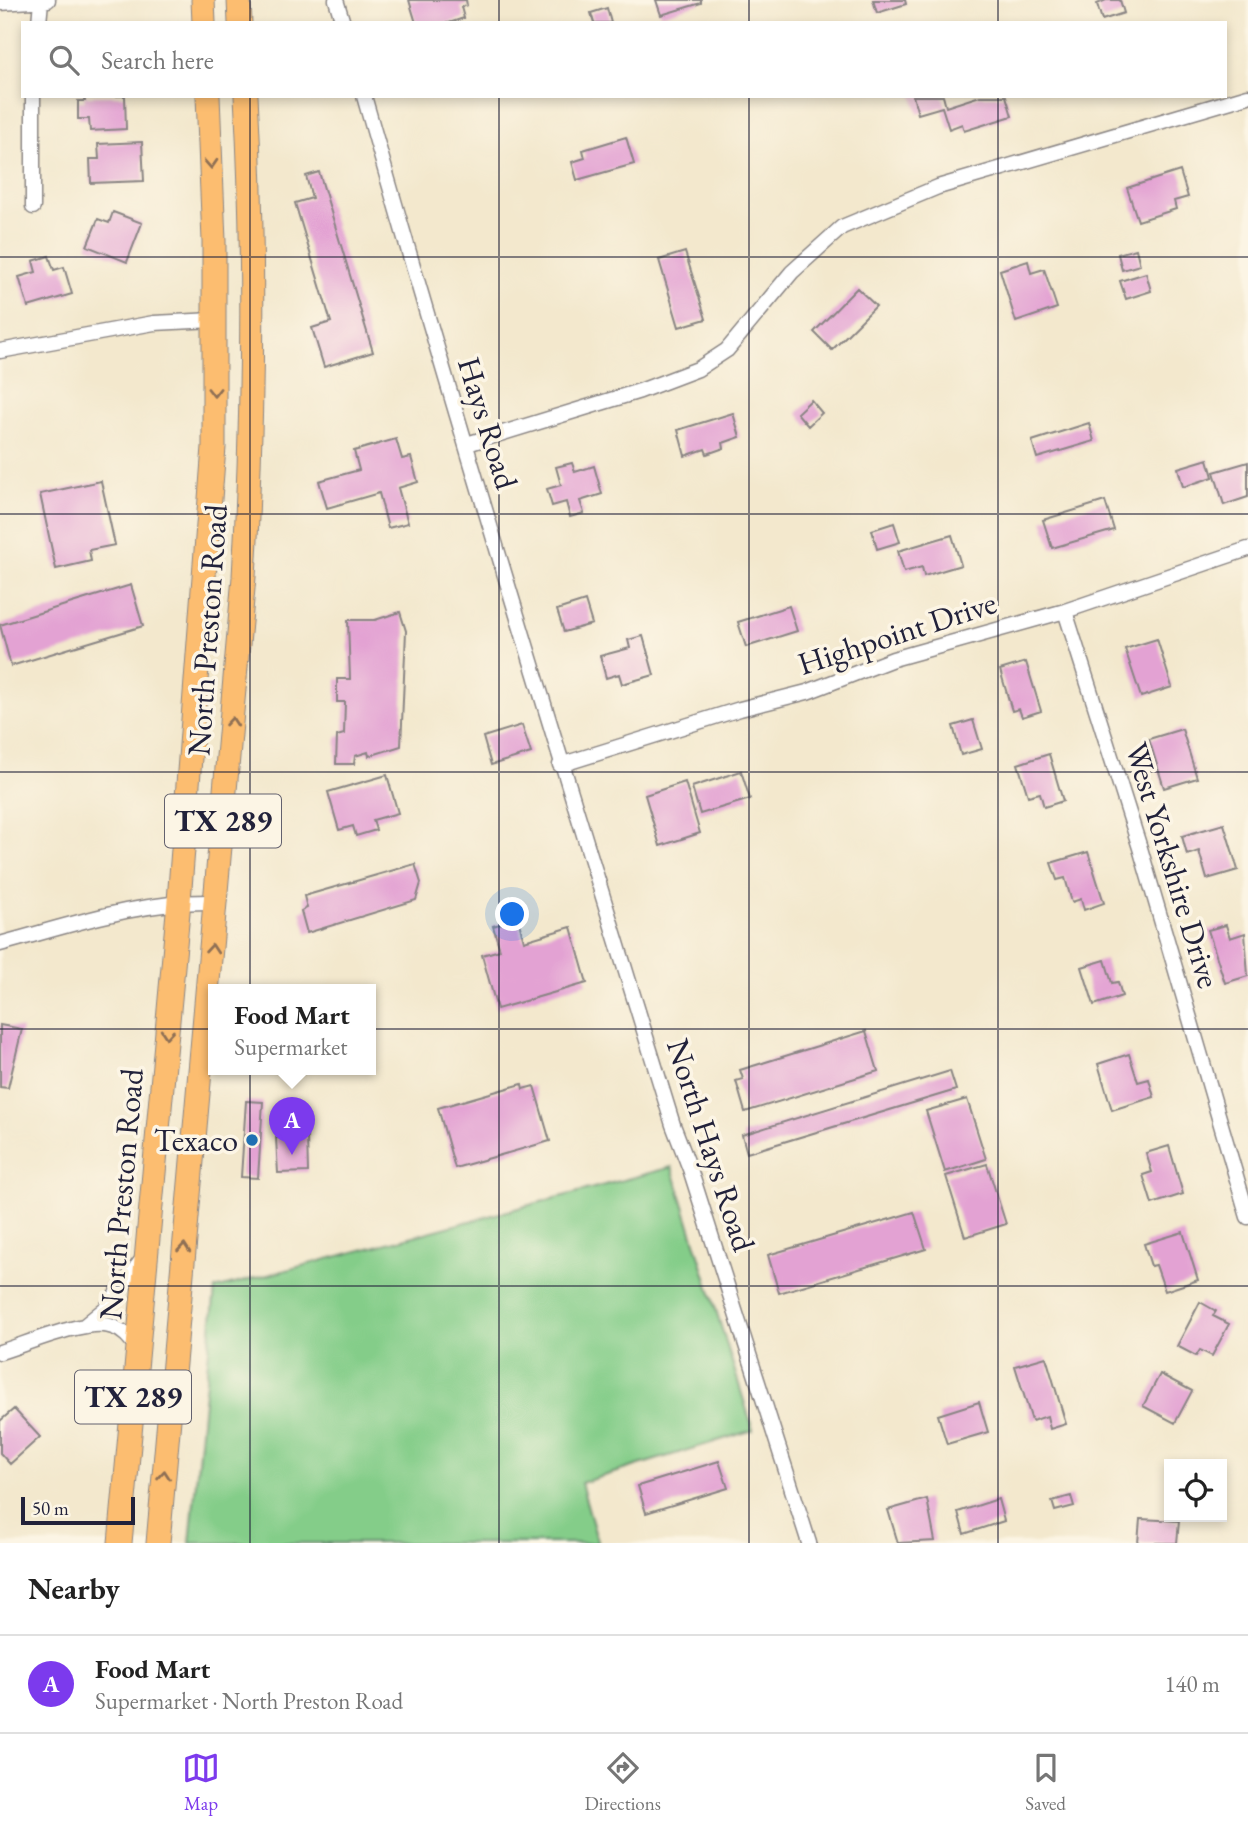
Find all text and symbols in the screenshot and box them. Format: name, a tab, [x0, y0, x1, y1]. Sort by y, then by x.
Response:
search box	[21, 21, 1227, 98]
icon: search	[45, 41, 83, 79]
text: Search here	[101, 43, 214, 77]
one-way arrow	[204, 159, 219, 170]
street label: Hays Road	[448, 352, 528, 495]
one-way arrow	[206, 387, 222, 398]
street label: North Preston Road	[177, 502, 237, 757]
street label: Highpoint Drive	[792, 581, 1002, 685]
one-way arrow	[224, 716, 239, 727]
street label: West Yorkshire Drive	[1116, 737, 1230, 993]
road number: TX 289	[165, 794, 281, 848]
your location	[495, 897, 529, 931]
one-way arrow	[204, 943, 219, 954]
popup	[208, 984, 376, 1075]
text: Food Mart	[234, 998, 350, 1032]
one-way arrow	[160, 1029, 175, 1040]
text: Supermarket	[234, 1032, 347, 1062]
street label: North Hays Road	[657, 1033, 765, 1257]
street label: North Preston Road	[89, 1066, 153, 1321]
pin: A	[269, 1097, 315, 1155]
place label: Texaco	[154, 1119, 238, 1161]
marker: Texaco	[244, 1132, 260, 1148]
one-way arrow	[176, 1243, 191, 1254]
road number: TX 289	[75, 1371, 191, 1424]
map controls	[1164, 1459, 1227, 1522]
button: locate	[1164, 1459, 1227, 1522]
one-way arrow	[156, 1469, 171, 1480]
scale bar	[21, 1494, 135, 1526]
text: 50 m	[32, 1496, 69, 1521]
text: Nearby	[28, 1569, 120, 1608]
text: Food Mart	[95, 1652, 210, 1686]
text: A	[43, 1669, 59, 1699]
text: 140 m	[1164, 1669, 1220, 1699]
text: Supermarket · North Preston Road	[95, 1686, 403, 1716]
tab: Map	[182, 1749, 220, 1816]
tab: Directions	[584, 1749, 661, 1816]
tab: Saved	[1025, 1749, 1066, 1816]

